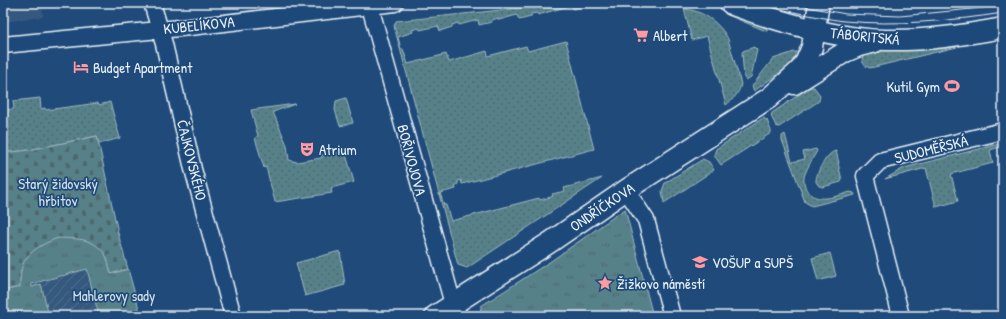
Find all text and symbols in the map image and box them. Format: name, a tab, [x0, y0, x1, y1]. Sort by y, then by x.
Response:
street label: KUBELÍKOVA	[162, 11, 236, 39]
street label: TÁBORITSKÁ	[829, 22, 901, 50]
place label: Albert	[653, 25, 688, 46]
supermarket icon: Albert	[632, 26, 650, 44]
place label: Budget Apartment	[93, 57, 193, 78]
hotel icon: Budget Apartment	[72, 58, 90, 76]
place label: Kutil Gym	[886, 76, 940, 97]
sports icon: Kutil Gym	[943, 77, 961, 95]
street label: ČAJKOVSKÉHO	[172, 117, 212, 203]
street label: BOŘIVOJOVA	[392, 122, 432, 198]
street label: SUDOMĚŘSKÁ	[892, 130, 971, 168]
place label: Atrium	[319, 139, 357, 160]
theatre icon: Atrium	[298, 140, 316, 158]
park label: Starý židovský hřbitov	[18, 173, 98, 211]
street label: ONDŘÍČKOVA	[565, 177, 639, 236]
place label: VOŠUP a SUPŠ	[712, 252, 793, 273]
school or university icon: VOŠUP a SUPŠ	[691, 253, 709, 271]
place label: Žižkovo náměstí	[617, 273, 705, 294]
place icon: Žižkovo náměstí	[596, 274, 614, 292]
park label: Mahlerovy sady	[73, 285, 155, 306]

